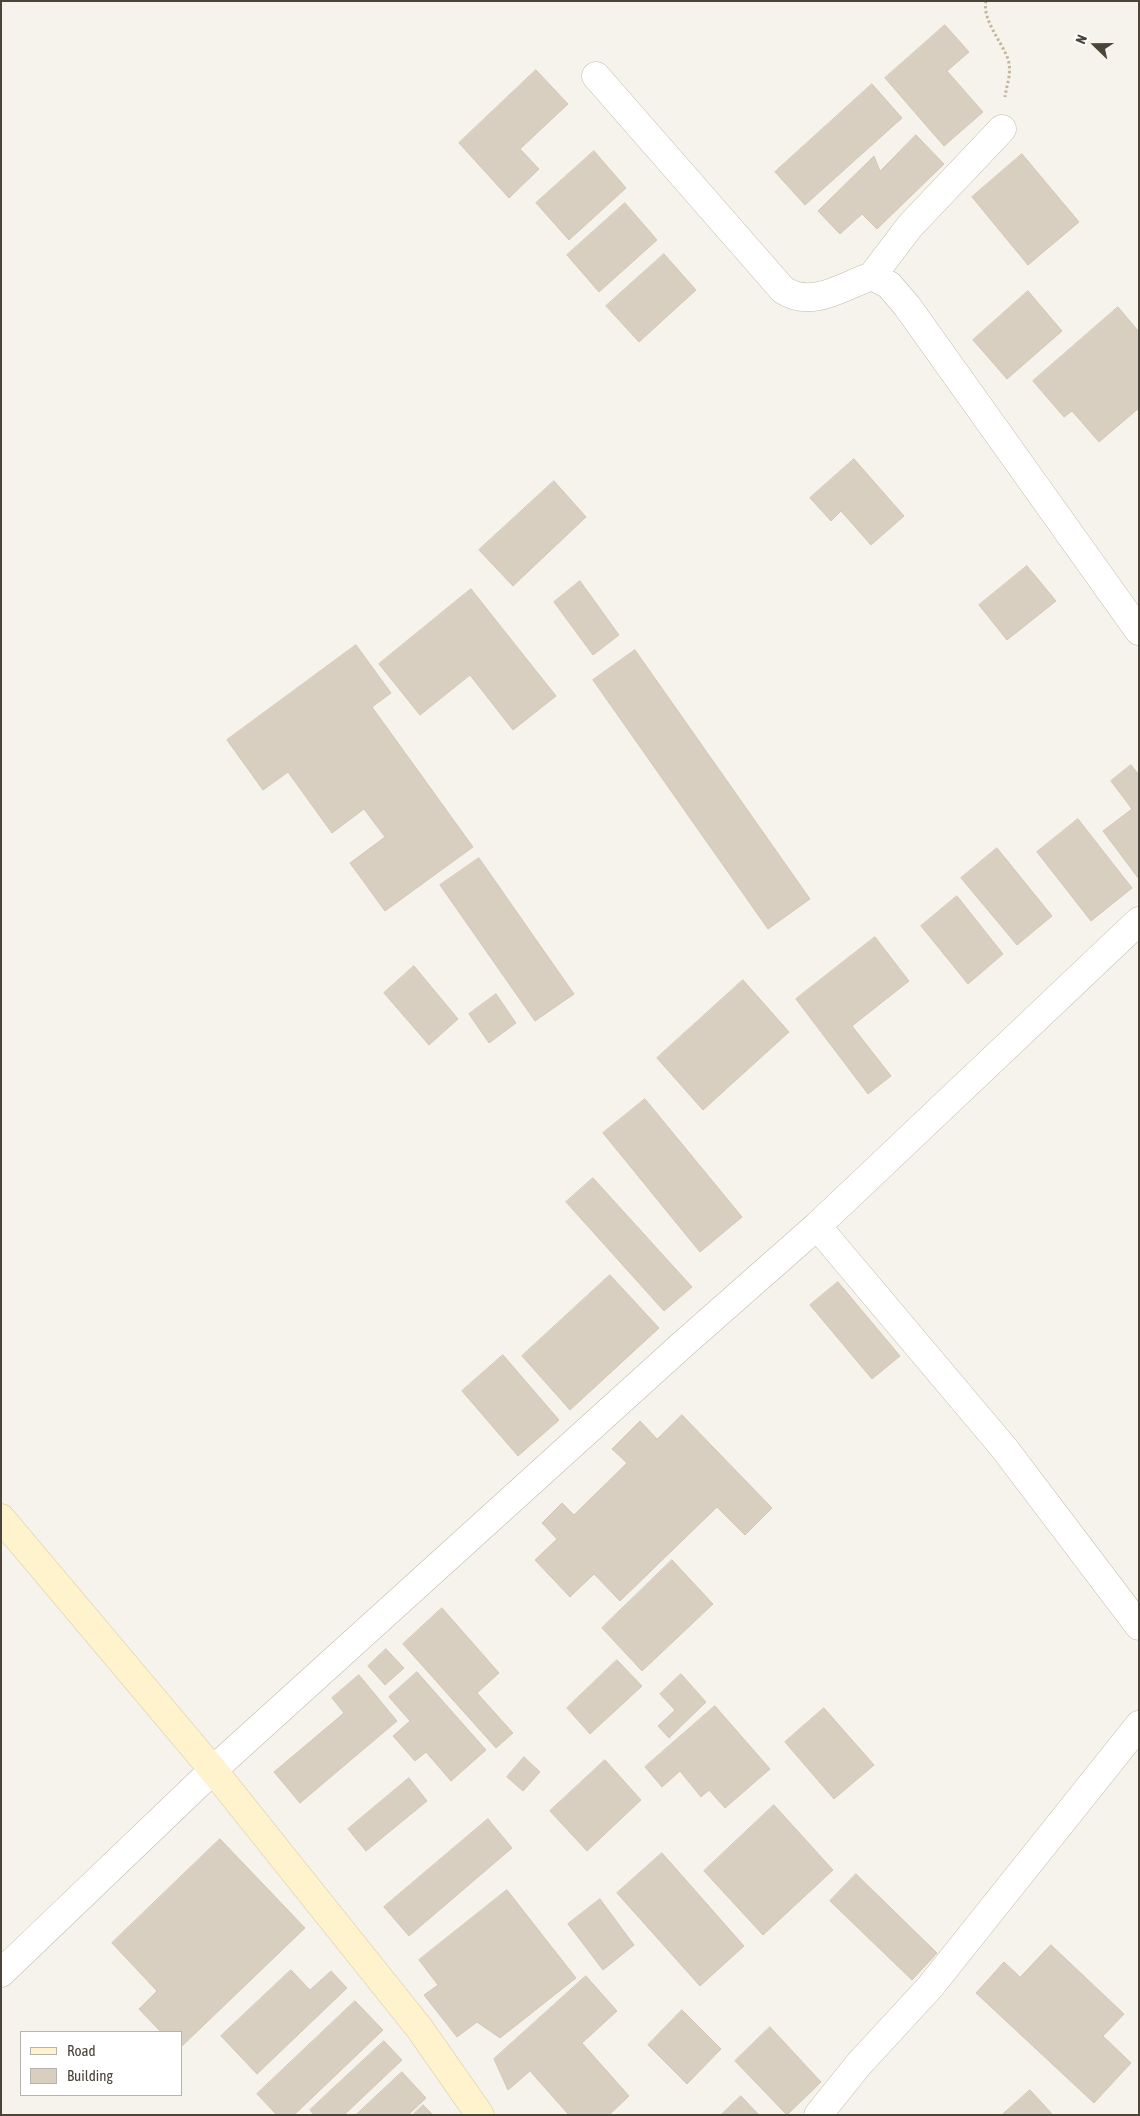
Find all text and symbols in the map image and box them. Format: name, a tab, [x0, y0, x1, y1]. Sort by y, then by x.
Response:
north arrow	[1070, 20, 1120, 70]
text: N	[1072, 33, 1090, 46]
legend	[20, 2031, 182, 2096]
text: Road	[67, 2042, 96, 2059]
text: Building	[67, 2067, 113, 2084]

